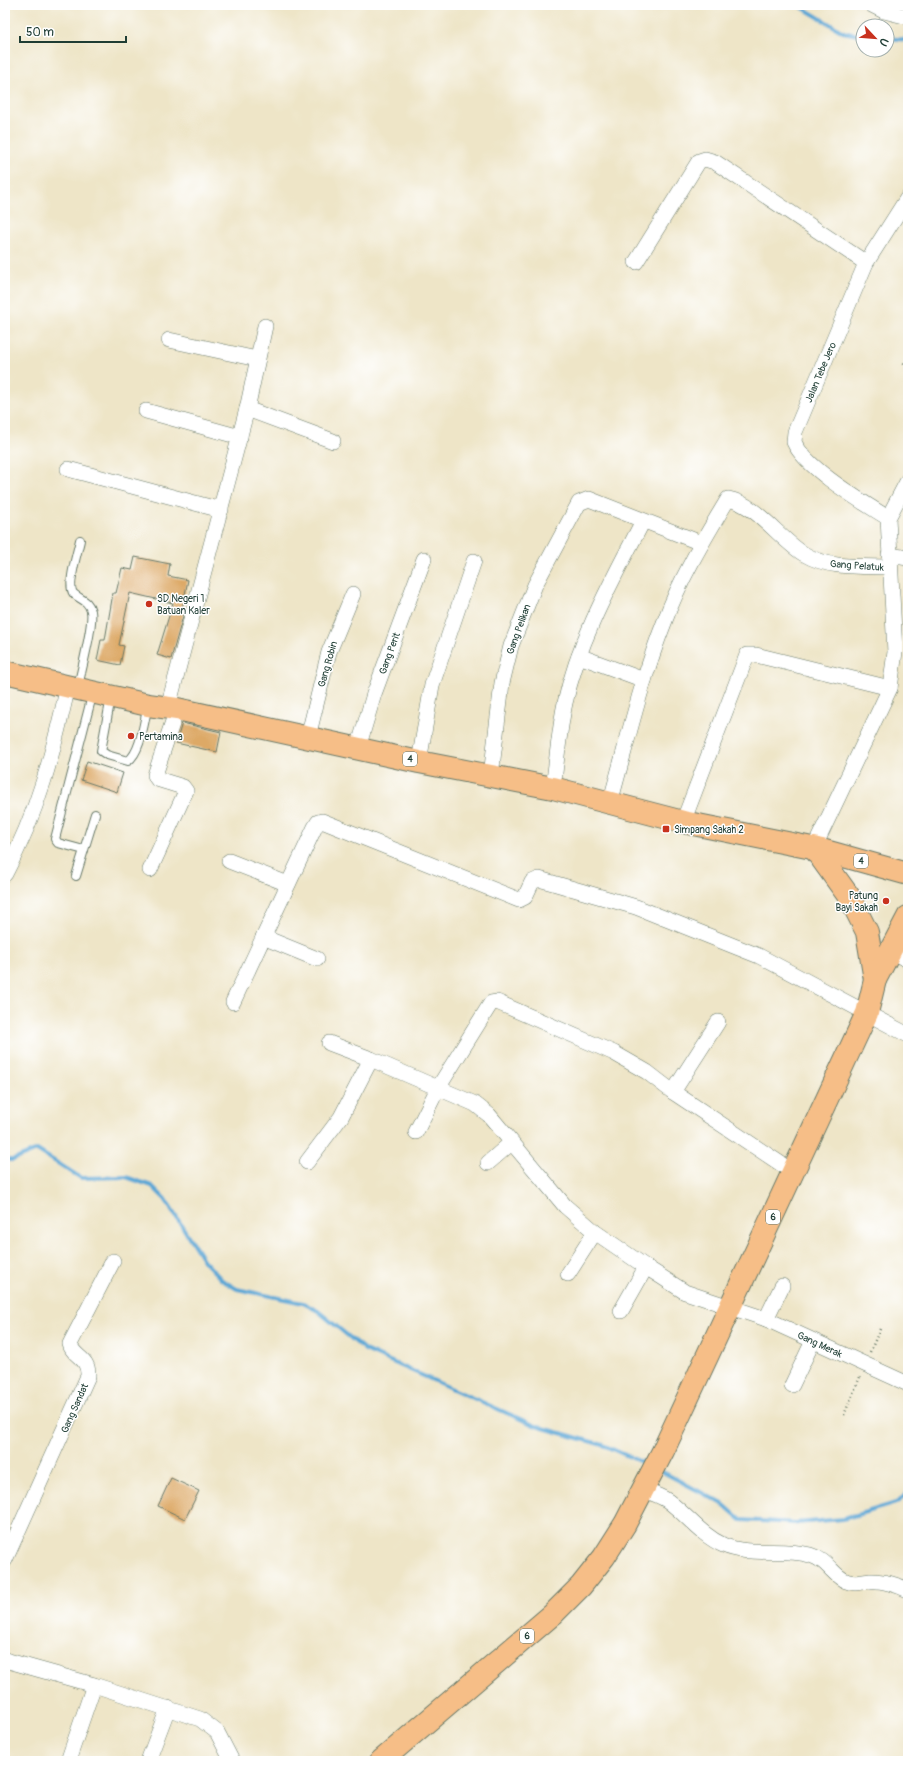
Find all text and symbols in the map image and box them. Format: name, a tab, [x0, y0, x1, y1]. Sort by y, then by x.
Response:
scale bar	[20, 18, 126, 44]
north arrow	[855, 18, 895, 58]
text: 50 m	[26, 25, 54, 40]
text: U	[876, 36, 891, 48]
street label: Jalan Tebe Jero	[803, 340, 839, 404]
street label: Gang Pelatuk	[829, 558, 885, 574]
place label: SD Negeri 1 Batuan Kaler	[157, 593, 210, 617]
marker: SD Negeri 1 Batuan Kaler	[144, 599, 154, 609]
street label: Gang Pelikan	[504, 602, 534, 656]
street label: Gang Perit	[377, 630, 403, 676]
street label: Gang Robin	[316, 640, 340, 689]
marker: Pertamina	[126, 731, 136, 741]
place label: Pertamina	[139, 731, 183, 743]
road number: 4	[403, 752, 417, 766]
marker: Simpang Sakah 2	[661, 824, 671, 834]
place label: Simpang Sakah 2	[674, 824, 744, 836]
road number: 4	[854, 854, 868, 868]
place label: Patung Bayi Sakah	[835, 890, 878, 914]
marker: Patung Bayi Sakah	[881, 896, 891, 906]
road number: 6	[766, 1210, 780, 1224]
street label: Gang Merak	[795, 1329, 845, 1361]
street label: Gang Sandat	[59, 1381, 92, 1435]
road number: 6	[520, 1629, 534, 1643]

